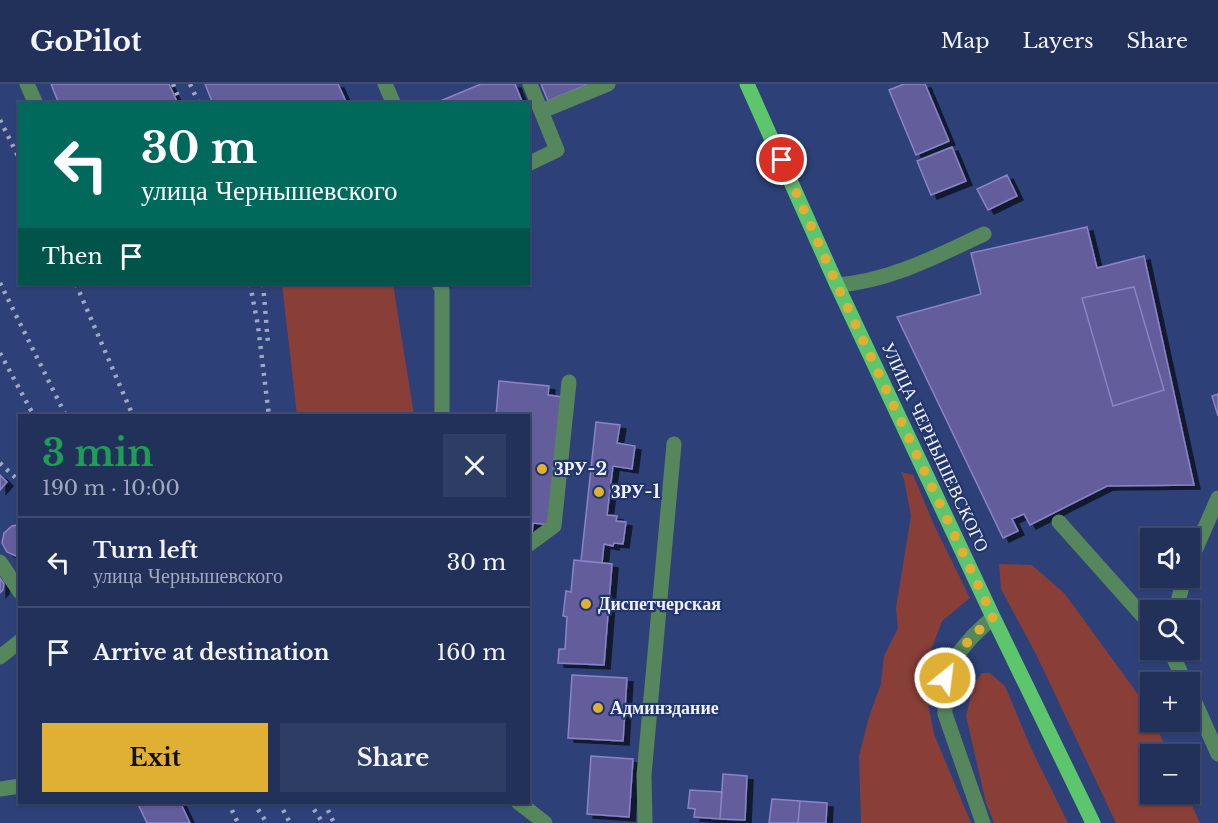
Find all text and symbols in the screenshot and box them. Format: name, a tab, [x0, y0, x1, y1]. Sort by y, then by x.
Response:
text: GoPilot	[30, 24, 142, 59]
text: Map	[941, 28, 990, 54]
text: Layers	[1023, 28, 1094, 54]
text: Share	[1127, 28, 1188, 54]
text: 30 m	[141, 122, 257, 174]
icon: left	[42, 126, 120, 204]
pin	[756, 134, 807, 185]
icon: arrive	[765, 143, 798, 176]
text: улица Чернышевского	[141, 174, 398, 207]
icon: arrive	[115, 240, 148, 273]
text: Then	[42, 243, 103, 270]
street label: УЛИЦА ЧЕРНЫШЕВСКОГО	[877, 339, 993, 555]
text: 3 min	[42, 431, 154, 476]
button: close	[443, 434, 506, 497]
place label: ЗРУ-2	[554, 458, 607, 480]
marker: ЗРУ-2	[535, 462, 549, 476]
text: 190 m · 10:00	[42, 476, 180, 500]
place label: ЗРУ-1	[611, 481, 660, 503]
marker: ЗРУ-1	[592, 485, 606, 499]
map controls	[1140, 528, 1200, 804]
button: sound	[1140, 528, 1200, 588]
text: Turn left	[93, 537, 198, 564]
icon: left	[42, 546, 75, 579]
text: 30 m	[447, 549, 506, 576]
text: улица Чернышевского	[93, 564, 283, 588]
place label: Диспетчерская	[598, 593, 721, 615]
marker: Диспетчерская	[579, 597, 593, 611]
button: search	[1140, 600, 1200, 660]
icon: arrive	[42, 636, 75, 669]
text: Arrive at destination	[93, 639, 330, 666]
text: 160 m	[436, 639, 506, 666]
position arrow	[913, 646, 977, 710]
button: +	[1140, 672, 1200, 732]
place label: Админздание	[610, 697, 719, 719]
marker: Админздание	[591, 701, 605, 715]
button: Exit	[42, 723, 268, 792]
button: Share	[280, 723, 506, 792]
button: −	[1140, 744, 1200, 804]

